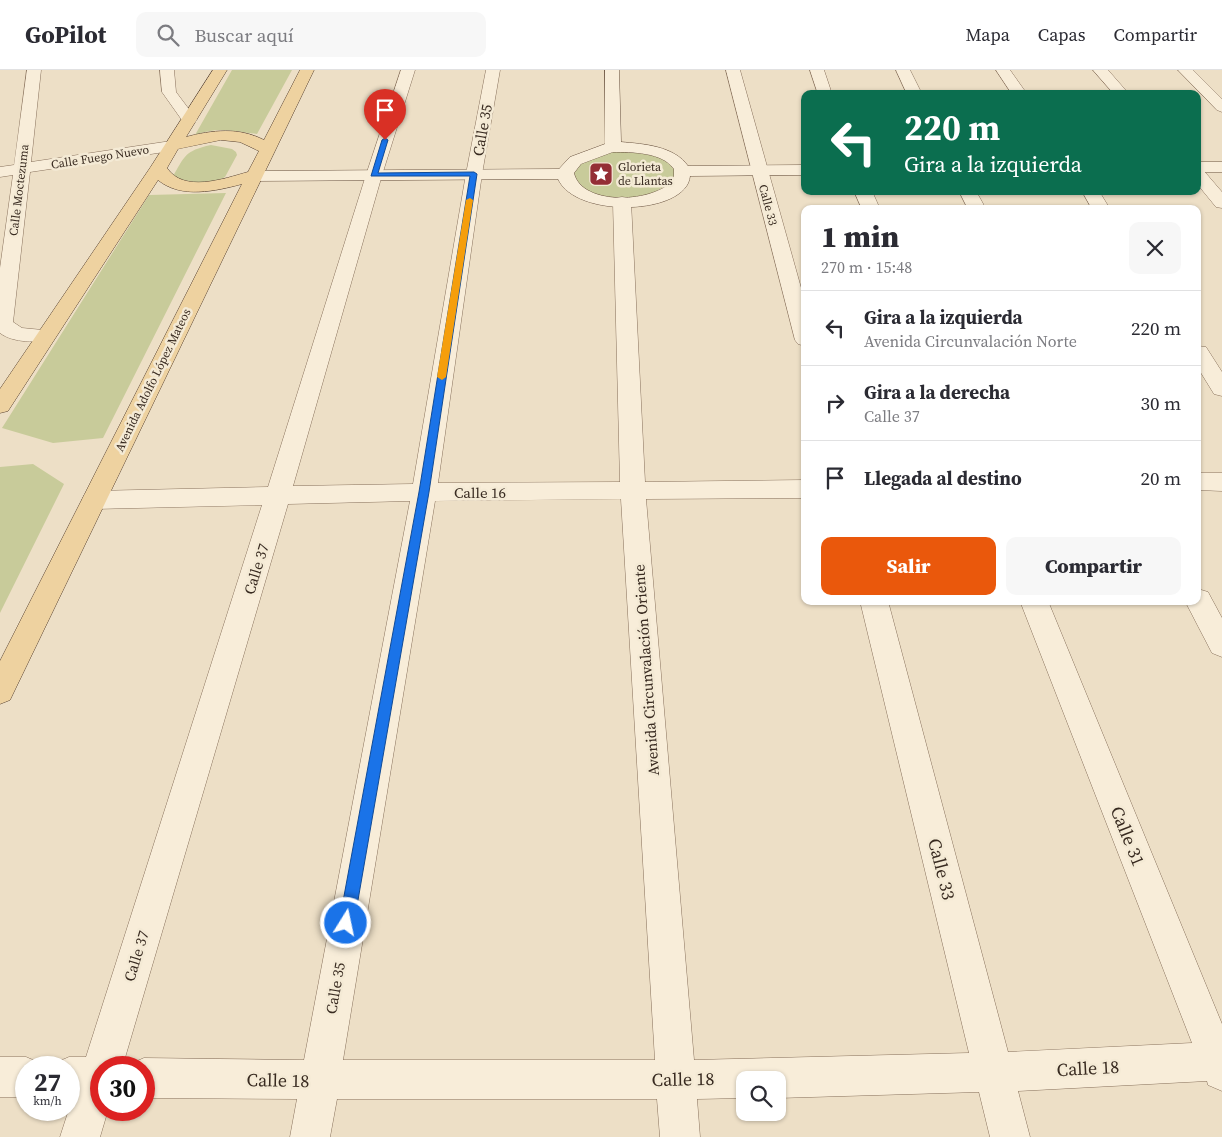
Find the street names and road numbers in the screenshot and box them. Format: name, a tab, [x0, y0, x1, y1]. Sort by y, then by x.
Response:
street label: Calle 35	[467, 102, 497, 158]
street label: Calle Fuego Nuevo	[50, 141, 150, 173]
street label: Calle Moctezuma	[5, 142, 33, 237]
street label: Calle 33	[755, 183, 781, 227]
street label: Avenida Adolfo López Mateos	[111, 306, 195, 454]
street label: Calle 16	[454, 482, 506, 503]
street label: Calle 37	[238, 541, 274, 597]
street label: Avenida Circunvalación Oriente	[628, 563, 664, 776]
street label: Calle 31	[1105, 802, 1151, 870]
street label: Calle 33	[922, 836, 962, 902]
street label: Calle 37	[118, 928, 154, 984]
street label: Calle 35	[320, 960, 350, 1016]
street label: Calle 18	[1056, 1054, 1120, 1082]
street label: Calle 18	[651, 1066, 715, 1092]
street label: Calle 18	[246, 1067, 310, 1093]

